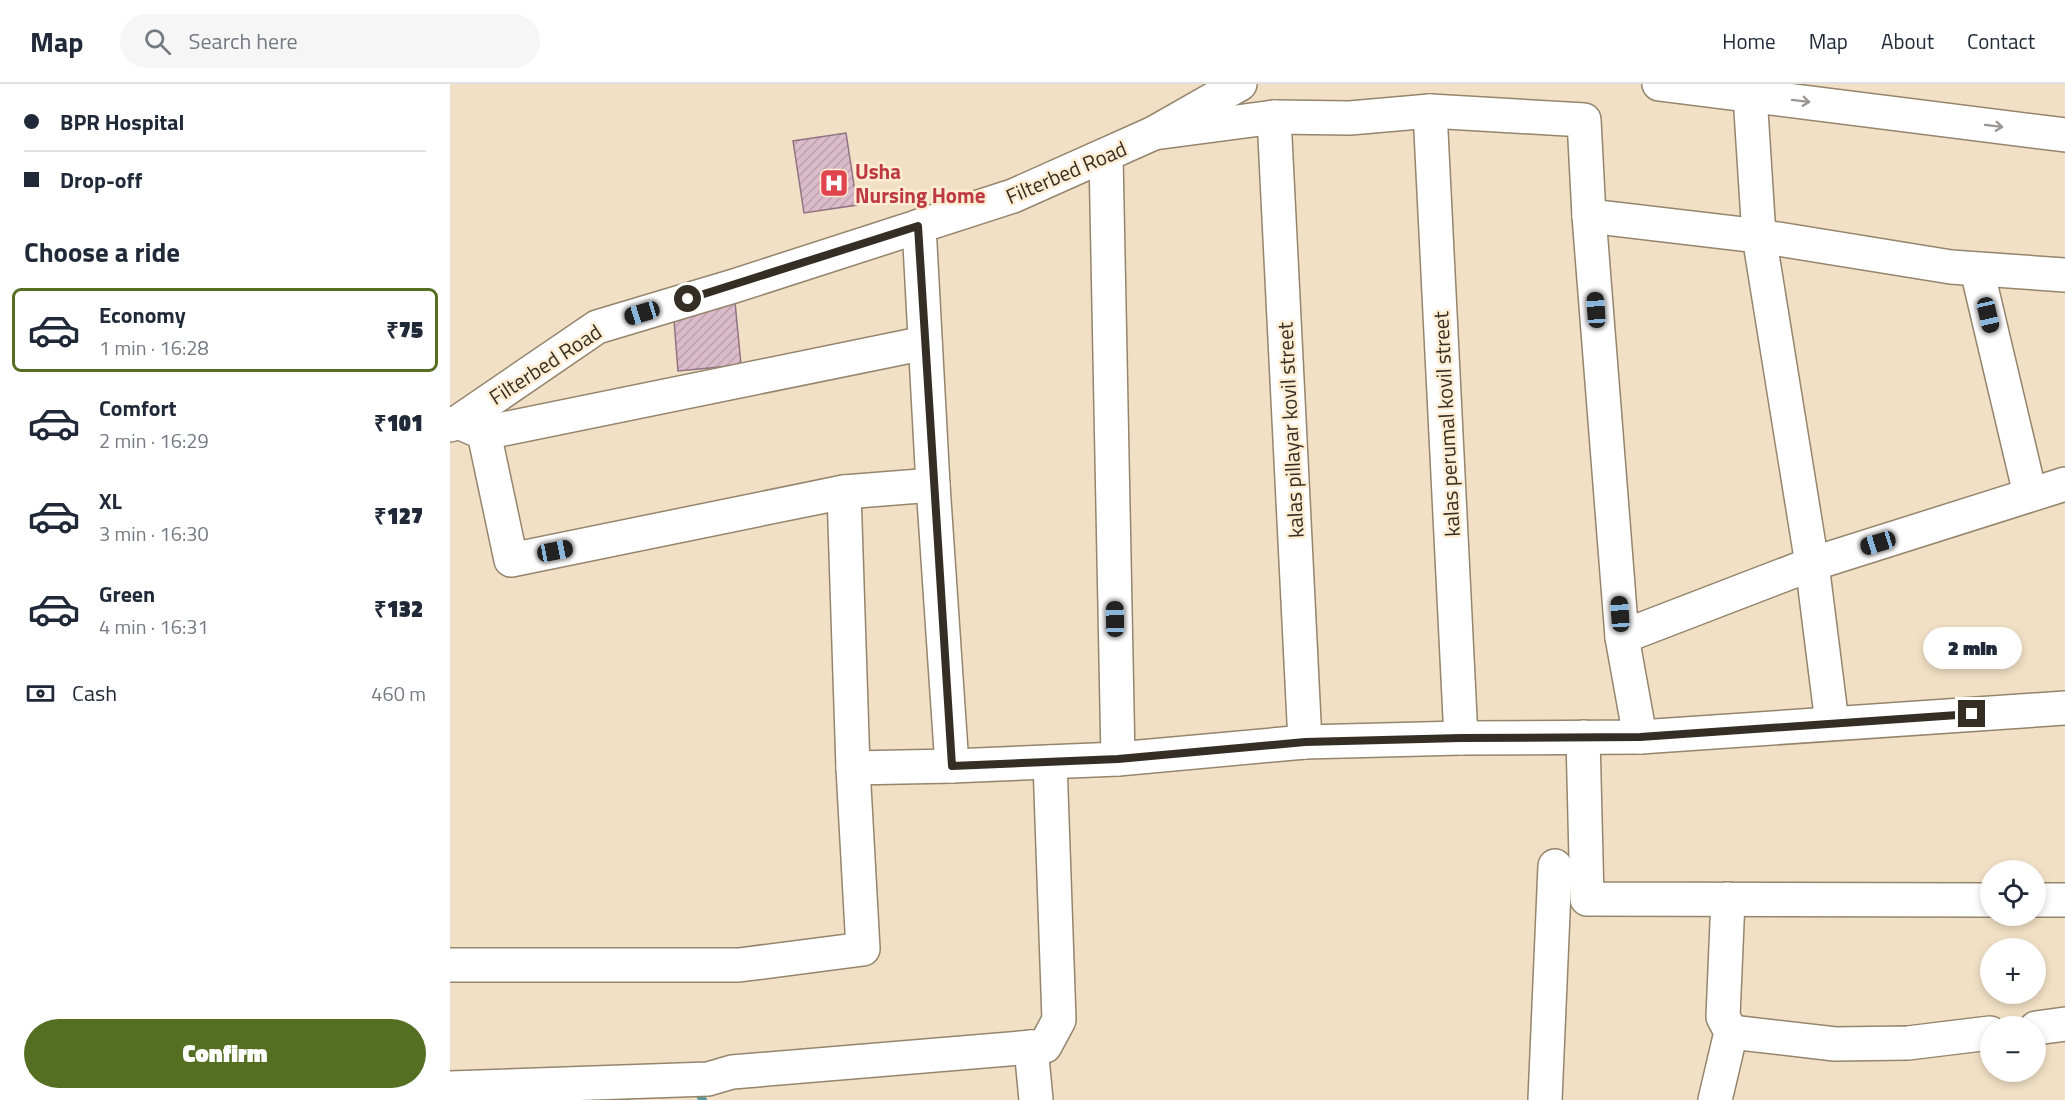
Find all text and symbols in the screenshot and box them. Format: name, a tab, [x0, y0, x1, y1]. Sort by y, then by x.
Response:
search box	[120, 14, 540, 68]
text: Map	[30, 20, 84, 63]
text: Search here	[189, 24, 298, 58]
icon: search	[141, 25, 174, 58]
text: Home	[1722, 25, 1776, 57]
text: Map	[1809, 25, 1848, 57]
text: About	[1881, 25, 1934, 57]
text: Contact	[1967, 25, 2035, 57]
one-way arrow	[1790, 96, 1810, 107]
text: BPR Hospital	[60, 105, 185, 139]
one-way arrow	[1984, 121, 2004, 132]
street label: Filterbed Road	[1001, 132, 1131, 212]
place label: Usha Nursing Home	[855, 155, 985, 211]
text: Drop-off	[60, 163, 142, 197]
hospital icon: Usha Nursing Home	[818, 167, 850, 199]
text: Choose a ride	[24, 231, 180, 272]
route start	[674, 285, 701, 312]
car	[1586, 291, 1606, 329]
car	[1975, 295, 2001, 335]
text: Economy	[99, 298, 186, 332]
car	[622, 299, 662, 327]
icon: car	[27, 303, 81, 357]
street label: kalas perumal kovil street	[1424, 310, 1468, 537]
text: ₹75	[386, 313, 423, 347]
street label: Filterbed Road	[482, 316, 608, 412]
street label: kalas pillayar kovil street	[1268, 321, 1312, 539]
text: 1 min · 16:28	[99, 332, 209, 363]
text: Comfort	[99, 391, 177, 425]
icon: car	[27, 396, 81, 450]
text: ₹101	[374, 406, 423, 440]
text: 2 min · 16:29	[99, 425, 209, 456]
text: XL	[99, 484, 122, 518]
icon: car	[27, 489, 81, 543]
text: ₹127	[374, 499, 423, 533]
text: 3 min · 16:30	[99, 518, 209, 549]
car	[1858, 529, 1898, 557]
car	[536, 539, 574, 563]
text: Green	[99, 577, 155, 611]
icon: car	[27, 582, 81, 636]
text: ₹132	[374, 592, 423, 626]
car	[1610, 595, 1630, 633]
car	[1106, 601, 1124, 637]
text: 4 min · 16:31	[99, 611, 209, 642]
callout: 2 min	[1922, 627, 2021, 669]
text: 2 min	[1948, 632, 1997, 663]
text: Cash	[72, 676, 117, 710]
icon: cash	[24, 677, 57, 710]
text: 460 m	[371, 678, 426, 709]
route end	[1958, 700, 1985, 727]
map controls	[1980, 860, 2046, 1082]
button: locate	[1980, 860, 2046, 926]
button: +	[1980, 938, 2046, 1004]
button: −	[1980, 1016, 2046, 1082]
button: Confirm	[24, 1019, 426, 1088]

